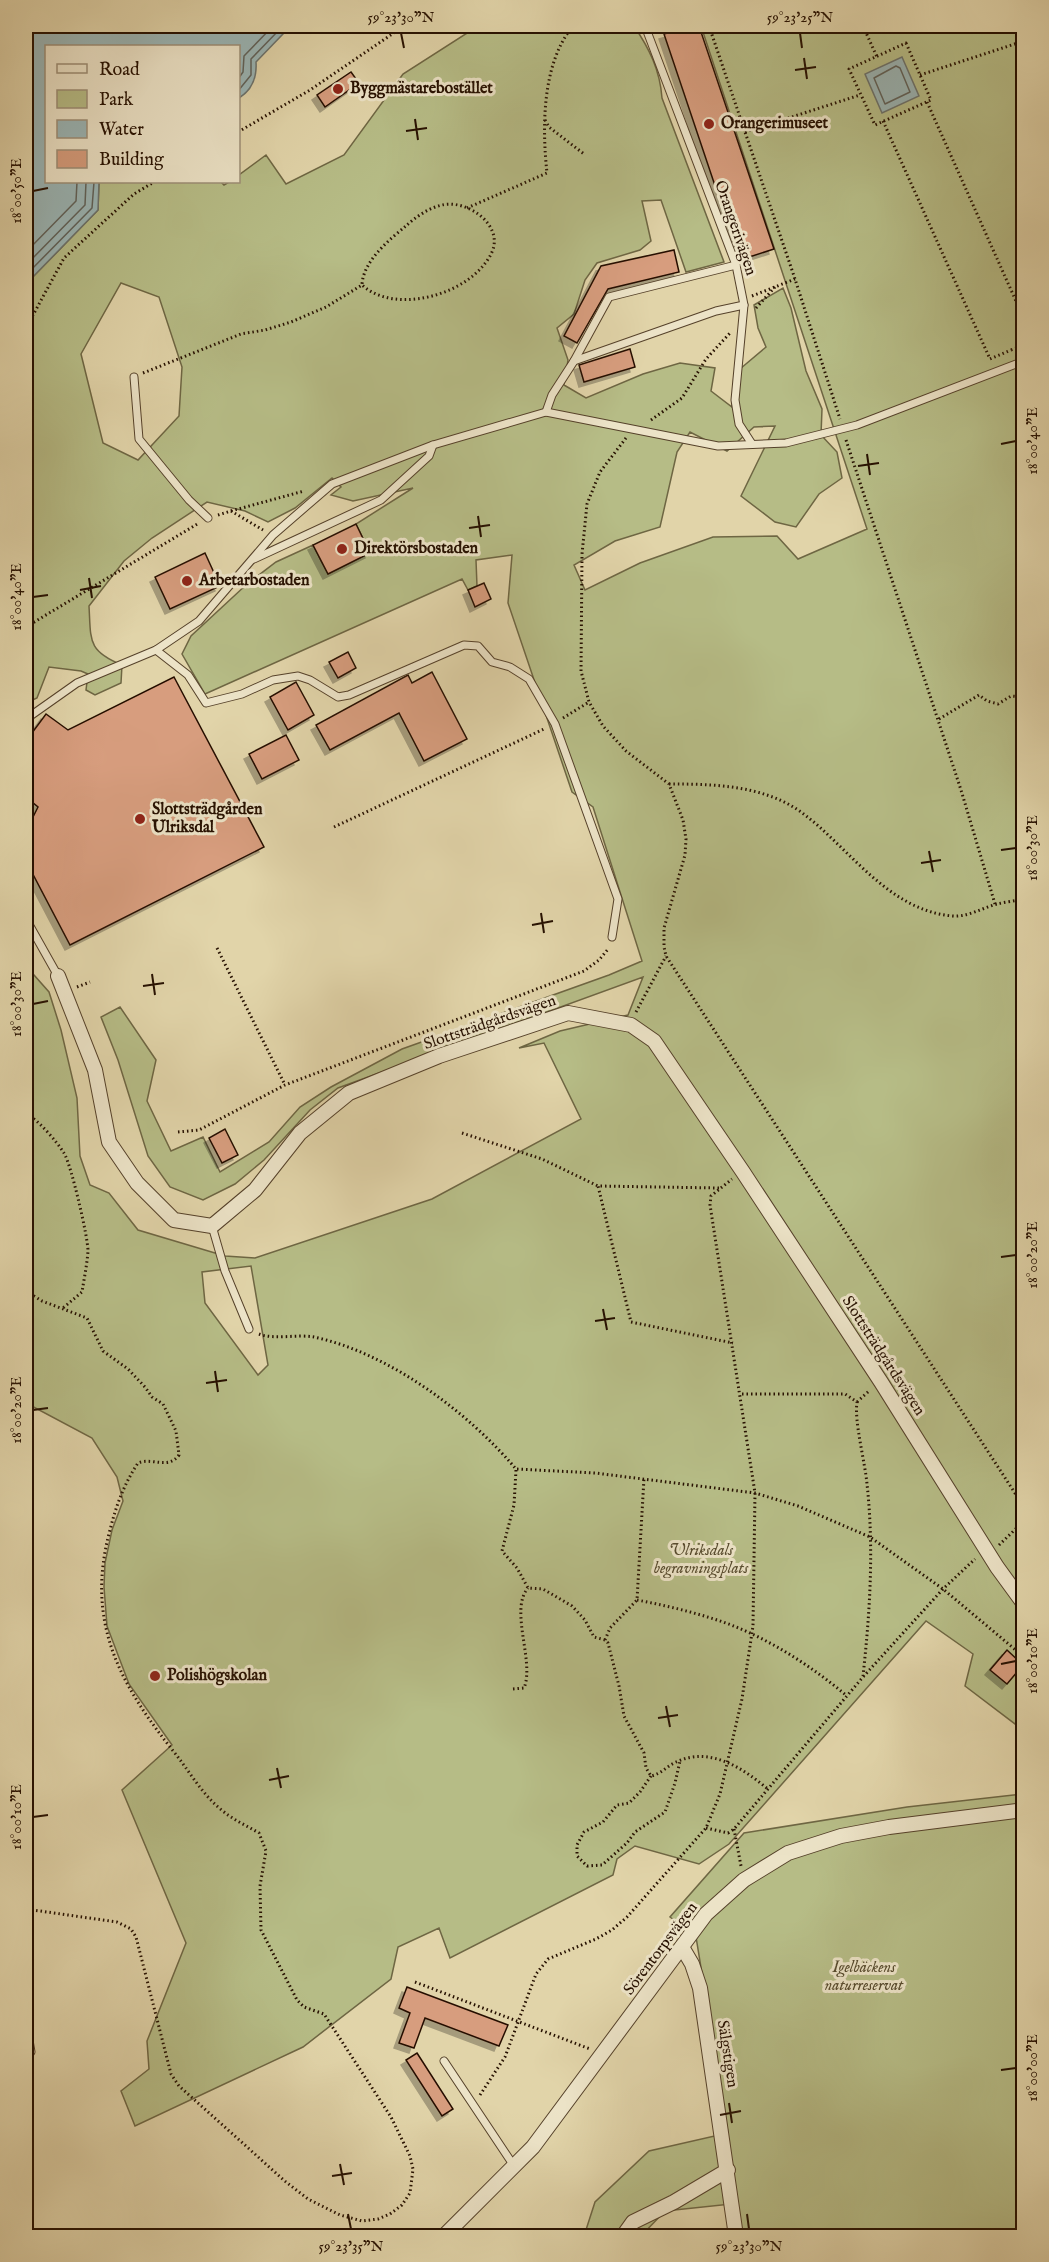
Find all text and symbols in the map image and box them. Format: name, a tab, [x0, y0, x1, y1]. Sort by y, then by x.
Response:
text: 59°23'30"N	[368, 8, 434, 27]
text: 59°23'25"N	[767, 8, 833, 27]
legend	[45, 45, 240, 183]
text: Road	[99, 59, 140, 82]
place label: Byggmästarebostället	[350, 79, 493, 99]
marker: Byggmästarebostället	[331, 82, 345, 96]
text: Park	[99, 89, 134, 112]
place label: Orangerimuseet	[721, 114, 829, 134]
marker: Orangerimuseet	[702, 117, 716, 131]
text: Water	[99, 119, 144, 142]
text: Building	[99, 149, 164, 172]
text: 18°00'50"E	[7, 158, 26, 224]
street label: Orangerivägen	[709, 178, 761, 279]
text: 18°00'40"E	[1023, 407, 1042, 475]
place label: Direktörsbostaden	[354, 539, 479, 559]
marker: Direktörsbostaden	[335, 542, 349, 556]
text: 18°00'40"E	[7, 563, 26, 631]
place label: Arbetarbostaden	[198, 571, 310, 591]
marker: Arbetarbostaden	[180, 574, 194, 588]
place label: Slottsträdgården Ulriksdal	[151, 800, 263, 838]
marker: Slottsträdgården Ulriksdal	[133, 812, 147, 826]
text: 18°00'30"E	[1023, 815, 1042, 881]
text: 18°00'30"E	[7, 971, 26, 1037]
street label: Slottsträdgårdsvägen	[421, 991, 559, 1055]
text: 18°00'20"E	[1023, 1221, 1042, 1289]
street label: Slottsträdgårdsvägen	[837, 1292, 929, 1420]
text: 18°00'20"E	[7, 1376, 26, 1444]
park label: Ulriksdals begravningsplats	[654, 1541, 749, 1579]
text: 18°00'10"E	[1023, 1628, 1042, 1694]
place label: Polishögskolan	[167, 1666, 267, 1686]
marker: Polishögskolan	[148, 1669, 162, 1683]
text: 18°00'10"E	[7, 1784, 26, 1850]
street label: Sörentorpsvägen	[620, 1898, 703, 1999]
park label: Igelbäckens naturreservat	[825, 1958, 904, 1996]
street label: Sälgstigen	[712, 2019, 742, 2090]
text: 18°00'00"E	[1023, 2034, 1042, 2102]
text: 59°23'35"N	[319, 2237, 384, 2256]
text: 59°23'30"N	[716, 2237, 782, 2256]

